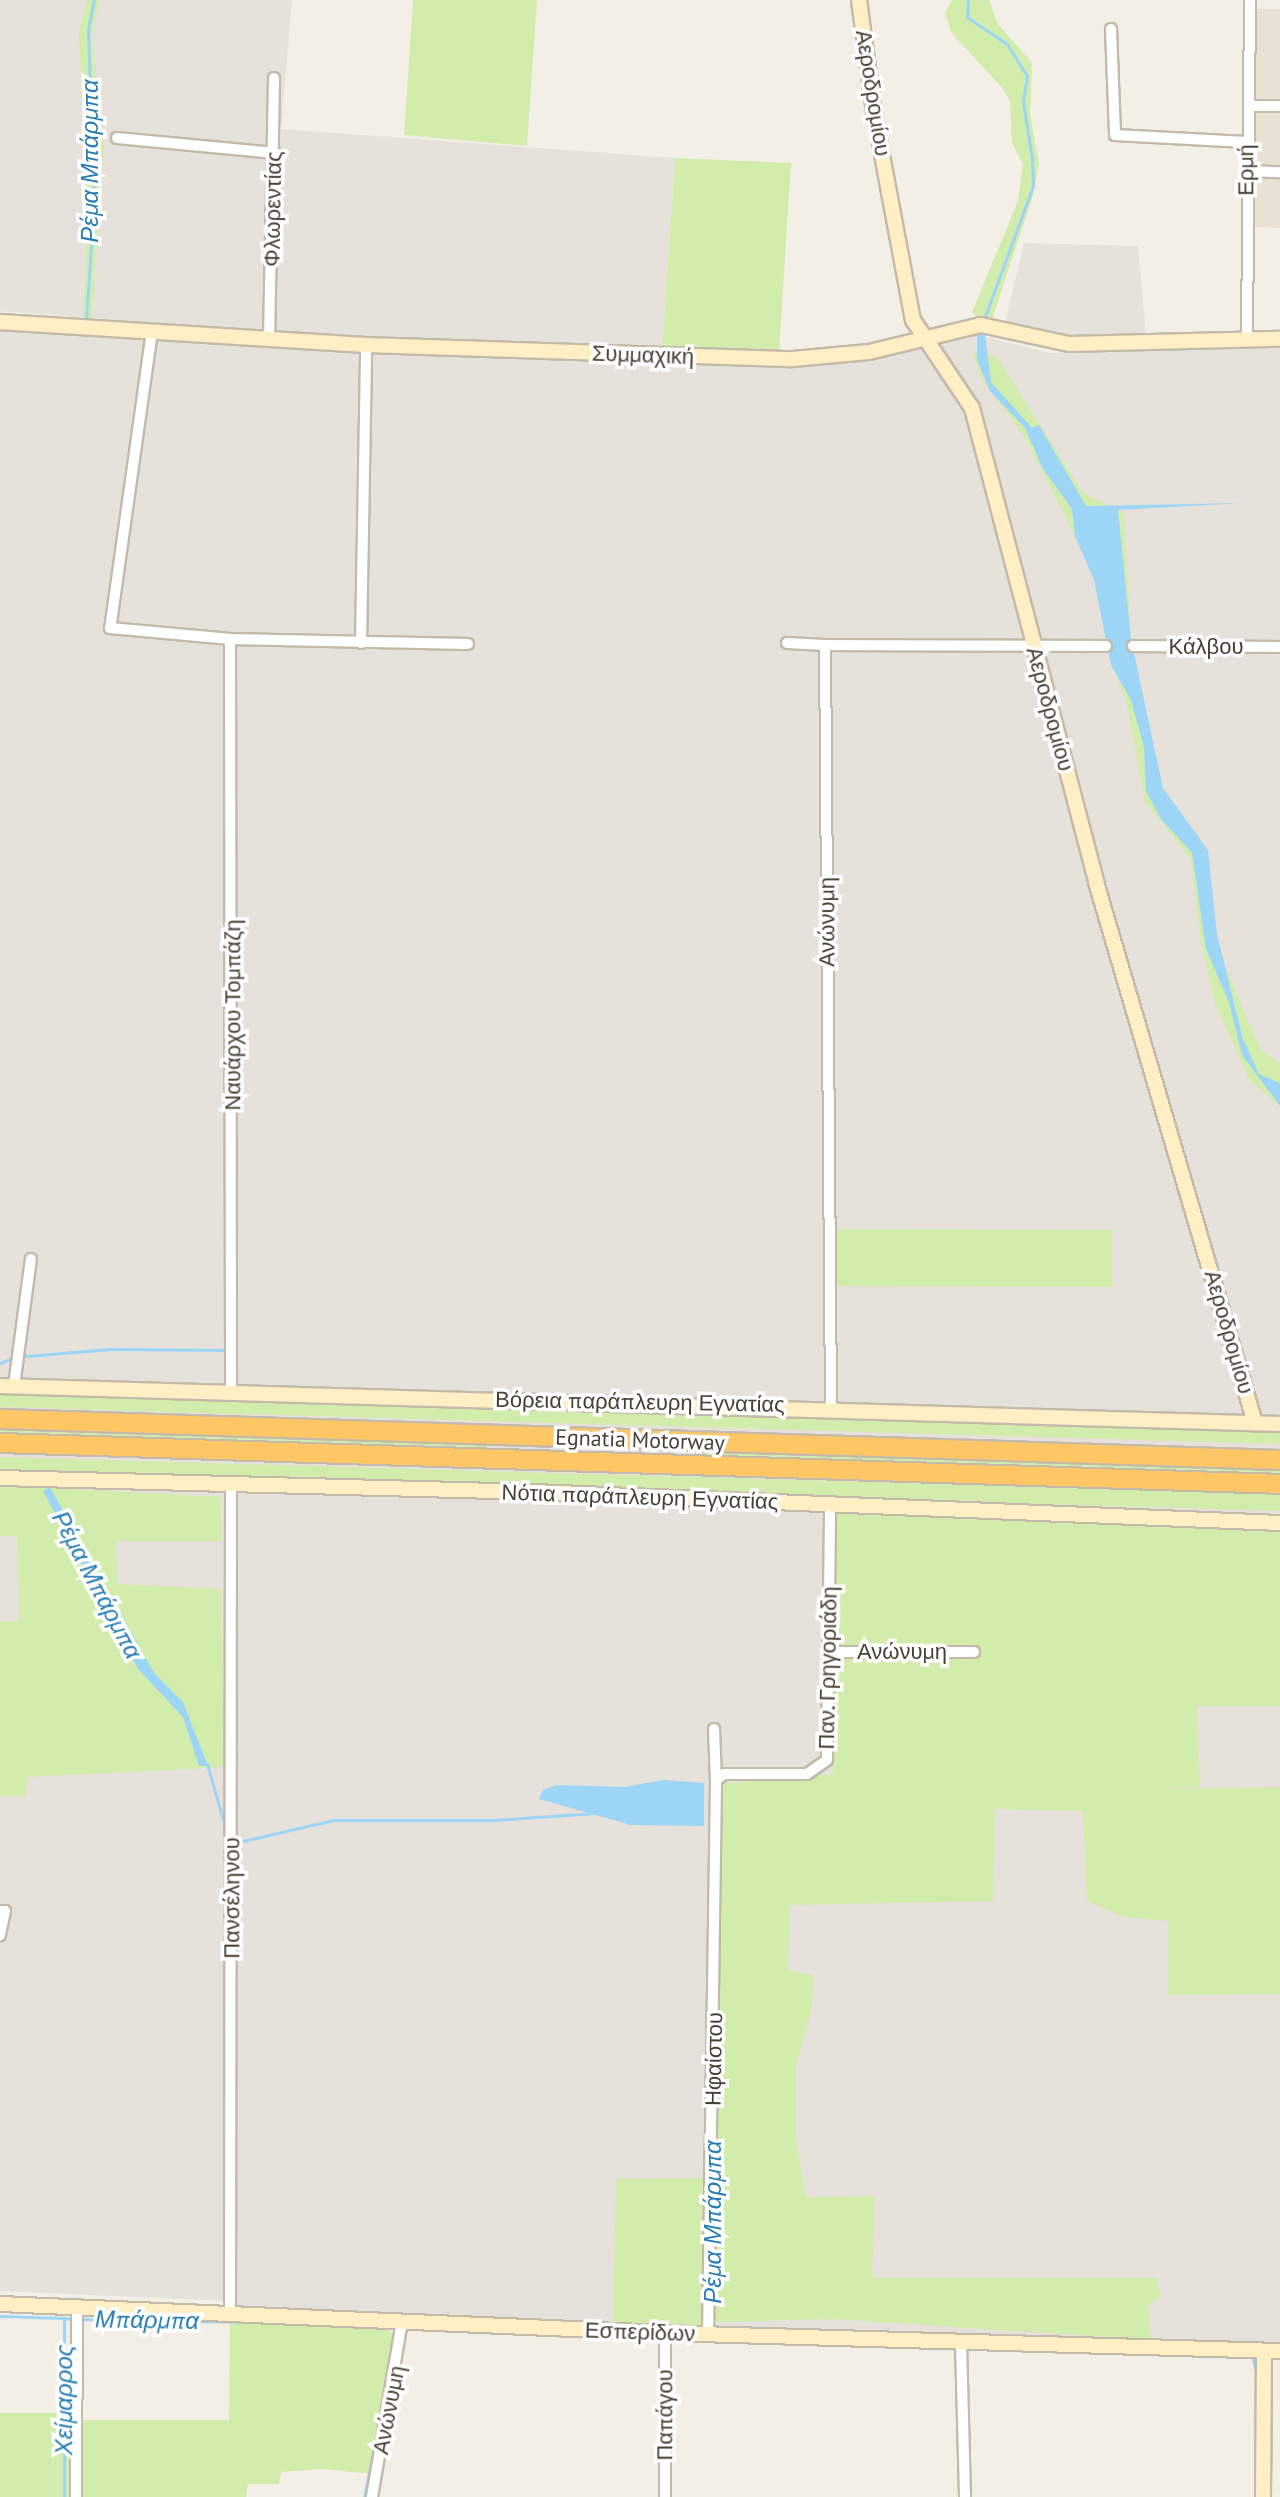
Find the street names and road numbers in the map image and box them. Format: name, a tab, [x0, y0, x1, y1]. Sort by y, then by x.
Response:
street label: Αεροδρομίου	[850, 28, 896, 158]
street label: Ερμή	[1233, 144, 1259, 196]
street label: Φλωρεντίας	[259, 151, 287, 267]
street label: Συμμαχική	[591, 340, 695, 370]
street label: Κάλβου	[1168, 634, 1244, 660]
street label: Αεροδρομίου	[1021, 644, 1079, 774]
street label: Ανώνυμη	[814, 877, 840, 967]
street label: Ναυάρχου Τομπάζη	[220, 919, 246, 1111]
street label: Αεροδρομίου	[1199, 1267, 1259, 1397]
street label: Βόρεια παράπλευρη Εγνατίας	[495, 1386, 785, 1418]
street label: Egnatia Motorway	[555, 1424, 725, 1456]
street label: Νότια παράπλευρη Εγνατίας	[501, 1479, 779, 1515]
street label: Παν. Γρηγοριάδη	[813, 1585, 843, 1751]
street label: Ανώνυμη	[857, 1639, 947, 1665]
street label: Πανσέληνου	[219, 1837, 245, 1959]
street label: Ηφαίστου	[700, 2012, 728, 2106]
street label: Εσπερίδων	[584, 2317, 696, 2347]
street label: Ανώνυμη	[367, 2363, 411, 2457]
street label: Παπάγου	[652, 2369, 678, 2461]

